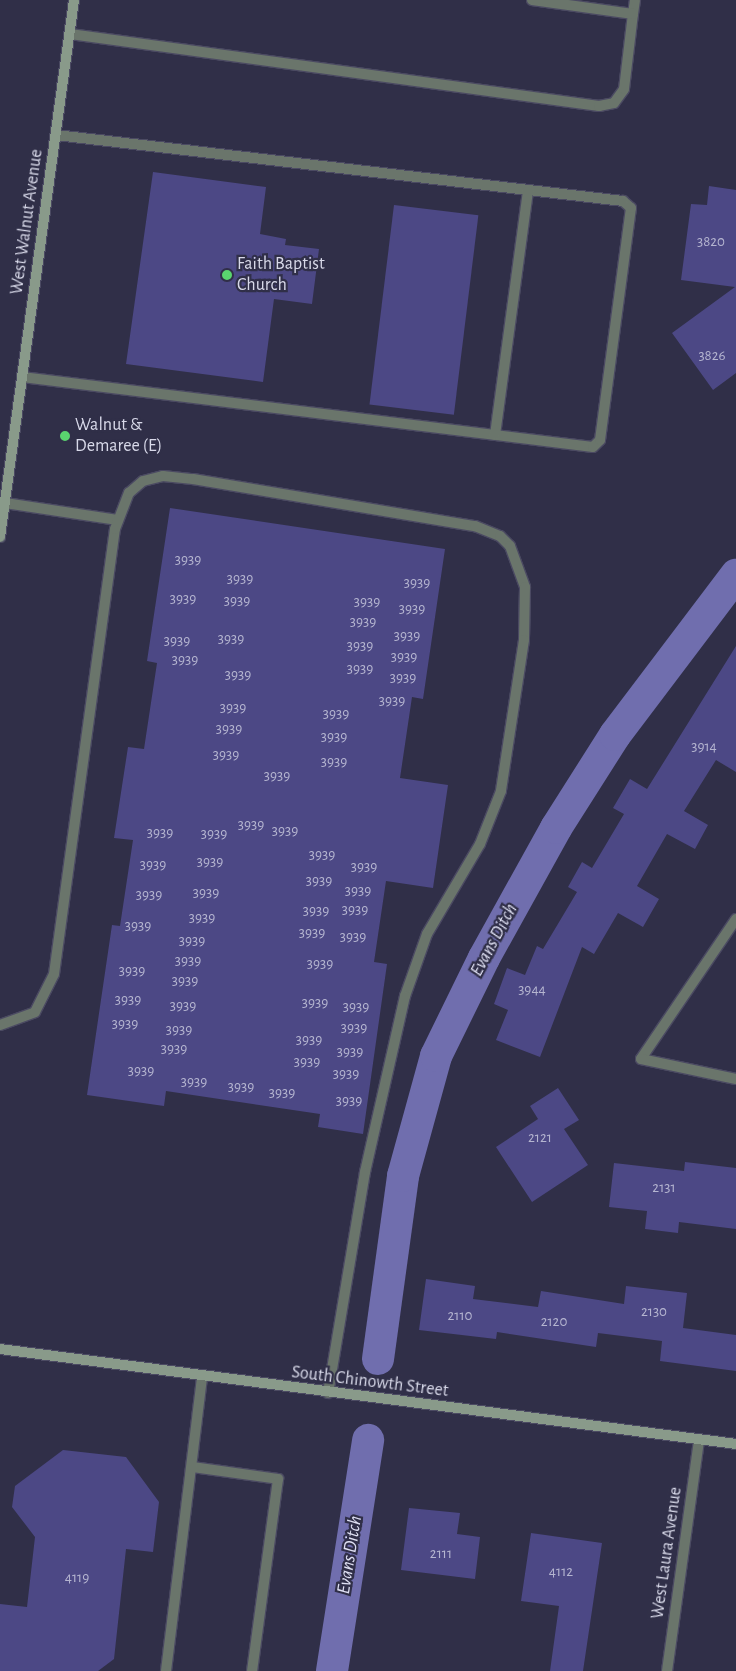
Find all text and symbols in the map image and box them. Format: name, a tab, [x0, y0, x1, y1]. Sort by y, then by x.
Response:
street label: West Walnut Avenue	[6, 148, 48, 296]
house number: 3820	[697, 233, 725, 251]
place label: Faith Baptist Church	[237, 254, 325, 296]
marker: Faith Baptist Church	[221, 269, 233, 281]
house number: 3826	[698, 347, 726, 365]
place label: Walnut & Demaree (E)	[75, 415, 162, 458]
marker: Walnut & Demaree (E)	[59, 430, 71, 442]
house number: 3939	[175, 551, 201, 569]
house number: 3939	[227, 570, 253, 588]
house number: 3939	[404, 574, 430, 592]
house number: 3939	[170, 590, 196, 608]
house number: 3939	[224, 592, 250, 610]
house number: 3939	[354, 593, 380, 611]
house number: 3939	[399, 600, 425, 618]
house number: 3939	[350, 613, 376, 631]
house number: 3939	[394, 627, 420, 645]
house number: 3939	[218, 630, 244, 648]
house number: 3939	[164, 632, 190, 650]
house number: 3939	[347, 637, 373, 655]
house number: 3939	[391, 648, 417, 666]
house number: 3939	[172, 651, 198, 669]
house number: 3939	[347, 660, 373, 678]
house number: 3939	[225, 666, 251, 684]
house number: 3939	[390, 669, 416, 687]
house number: 3939	[379, 692, 405, 710]
house number: 3939	[220, 699, 246, 717]
house number: 3939	[323, 705, 349, 723]
house number: 3939	[216, 720, 242, 738]
house number: 3939	[321, 728, 347, 746]
house number: 3914	[691, 738, 717, 756]
house number: 3939	[213, 746, 239, 764]
house number: 3939	[321, 753, 347, 771]
house number: 3939	[264, 767, 290, 785]
house number: 3939	[238, 816, 264, 834]
house number: 3939	[272, 822, 298, 840]
house number: 3939	[147, 824, 173, 842]
house number: 3939	[201, 825, 227, 843]
house number: 3939	[309, 846, 335, 864]
house number: 3939	[197, 853, 223, 871]
house number: 3939	[140, 856, 166, 874]
house number: 3939	[351, 858, 377, 876]
house number: 3939	[306, 872, 332, 890]
house number: 3939	[345, 882, 371, 900]
house number: 3939	[193, 884, 219, 902]
house number: 3939	[136, 886, 162, 904]
water label: Evans Ditch	[465, 900, 523, 980]
house number: 3939	[342, 901, 368, 919]
house number: 3939	[303, 902, 329, 920]
house number: 3939	[189, 909, 215, 927]
house number: 3939	[125, 917, 151, 935]
house number: 3939	[299, 924, 325, 942]
house number: 3939	[340, 928, 366, 946]
house number: 3939	[179, 932, 205, 950]
house number: 3939	[175, 952, 201, 970]
house number: 3939	[307, 955, 333, 973]
house number: 3939	[119, 962, 145, 980]
house number: 3939	[172, 972, 198, 990]
house number: 3944	[518, 981, 546, 999]
house number: 3939	[115, 991, 141, 1009]
house number: 3939	[302, 994, 328, 1012]
house number: 3939	[170, 997, 196, 1015]
house number: 3939	[343, 998, 369, 1016]
house number: 3939	[112, 1015, 138, 1033]
house number: 3939	[341, 1019, 367, 1037]
house number: 3939	[166, 1021, 192, 1039]
house number: 3939	[296, 1031, 322, 1049]
house number: 3939	[161, 1040, 187, 1058]
house number: 3939	[337, 1043, 363, 1061]
house number: 3939	[294, 1053, 320, 1071]
house number: 3939	[128, 1062, 154, 1080]
house number: 3939	[333, 1065, 359, 1083]
house number: 3939	[181, 1073, 207, 1091]
house number: 3939	[228, 1078, 254, 1096]
house number: 3939	[269, 1084, 295, 1102]
house number: 3939	[336, 1092, 362, 1110]
house number: 2121	[528, 1129, 552, 1147]
house number: 2131	[652, 1179, 676, 1197]
house number: 2130	[641, 1303, 667, 1321]
house number: 2110	[447, 1307, 473, 1325]
house number: 2120	[541, 1313, 567, 1331]
street label: South Chinowth Street	[290, 1362, 450, 1402]
street label: West Laura Avenue	[647, 1486, 687, 1620]
water label: Evans Ditch	[333, 1514, 367, 1596]
house number: 2111	[430, 1545, 452, 1563]
house number: 4112	[549, 1563, 573, 1581]
house number: 4119	[65, 1569, 89, 1587]

